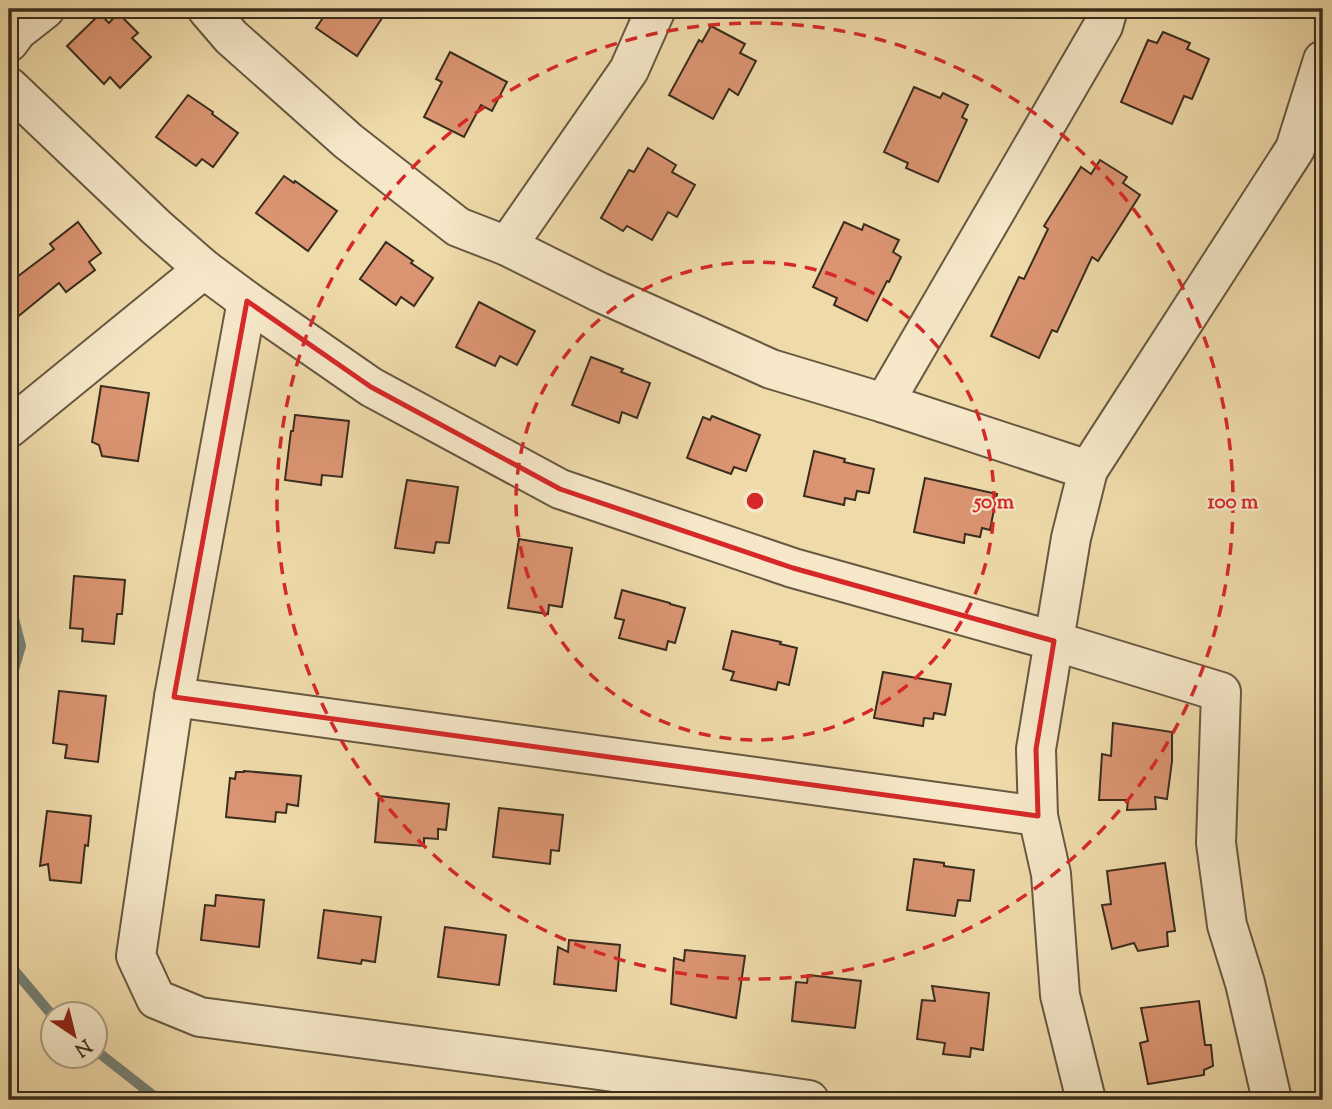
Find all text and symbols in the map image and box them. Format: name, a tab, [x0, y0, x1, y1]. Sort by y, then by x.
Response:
text: 50 m	[972, 488, 1015, 518]
text: 100 m	[1208, 488, 1259, 518]
centre of rings	[743, 489, 767, 513]
north arrow	[38, 1000, 108, 1070]
text: N	[68, 1031, 96, 1062]

